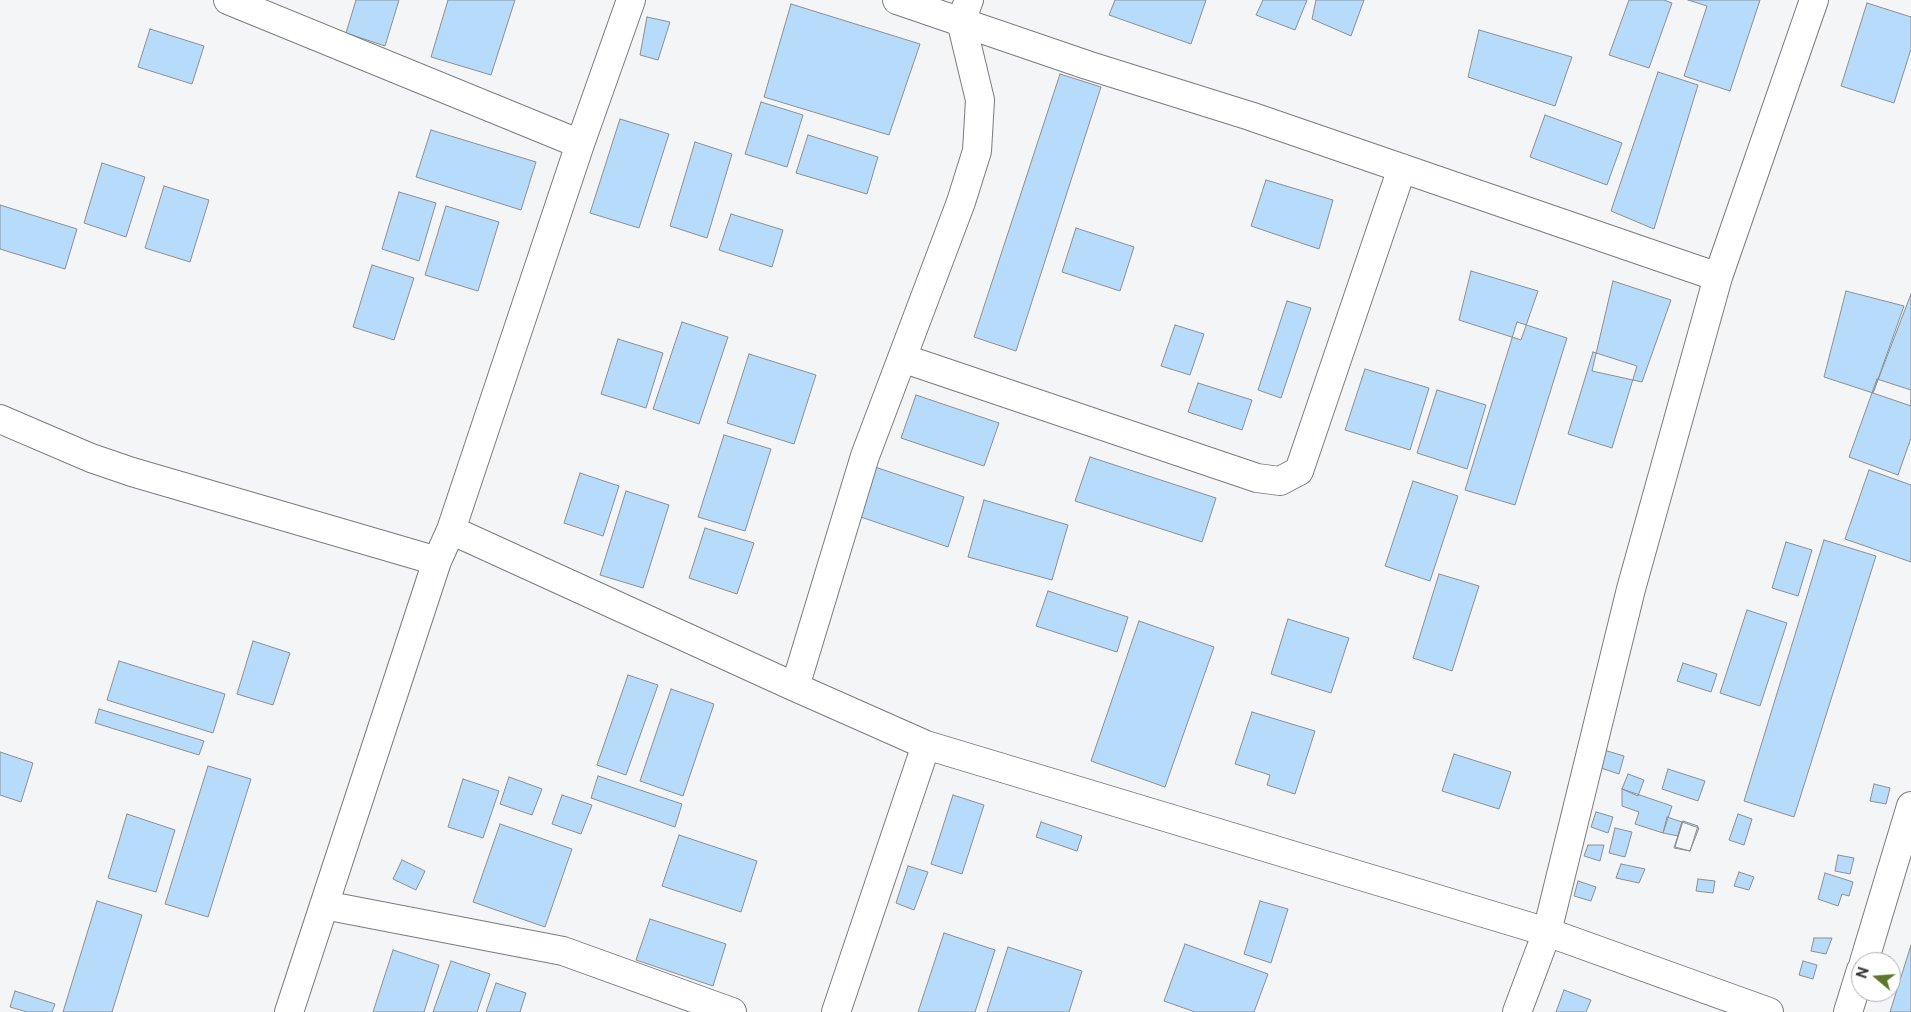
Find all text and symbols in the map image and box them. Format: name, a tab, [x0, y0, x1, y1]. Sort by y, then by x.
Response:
north arrow	[1851, 952, 1901, 1002]
text: N	[1853, 965, 1872, 980]

